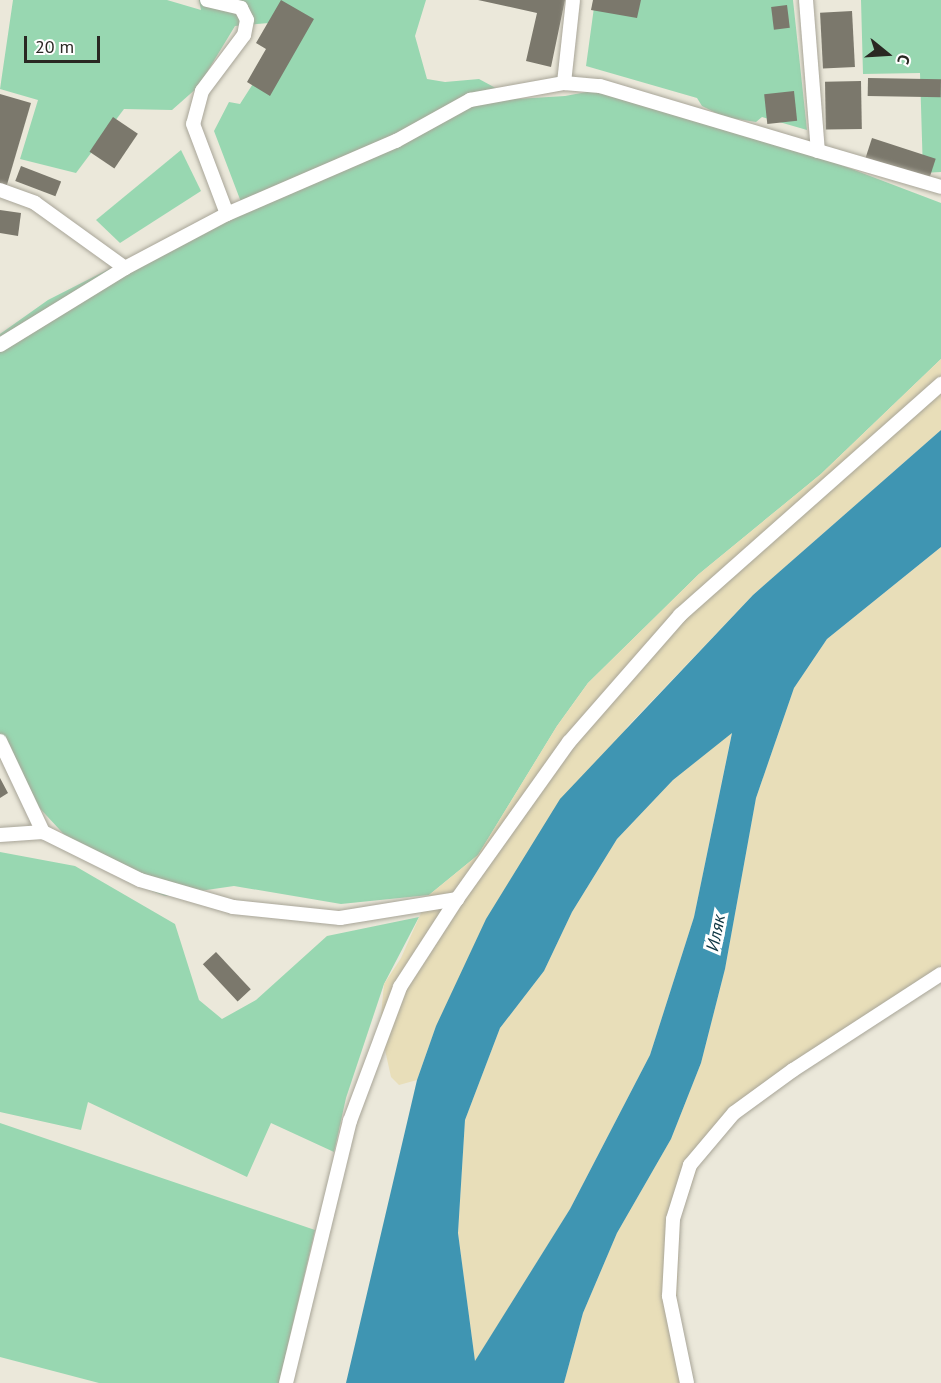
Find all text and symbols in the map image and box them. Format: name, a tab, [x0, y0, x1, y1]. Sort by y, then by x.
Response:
scale bar	[27, 24, 104, 62]
north arrow	[857, 24, 917, 84]
text: 20 m	[35, 35, 74, 58]
text: С	[893, 52, 915, 67]
water label: Иляк	[702, 913, 730, 953]

